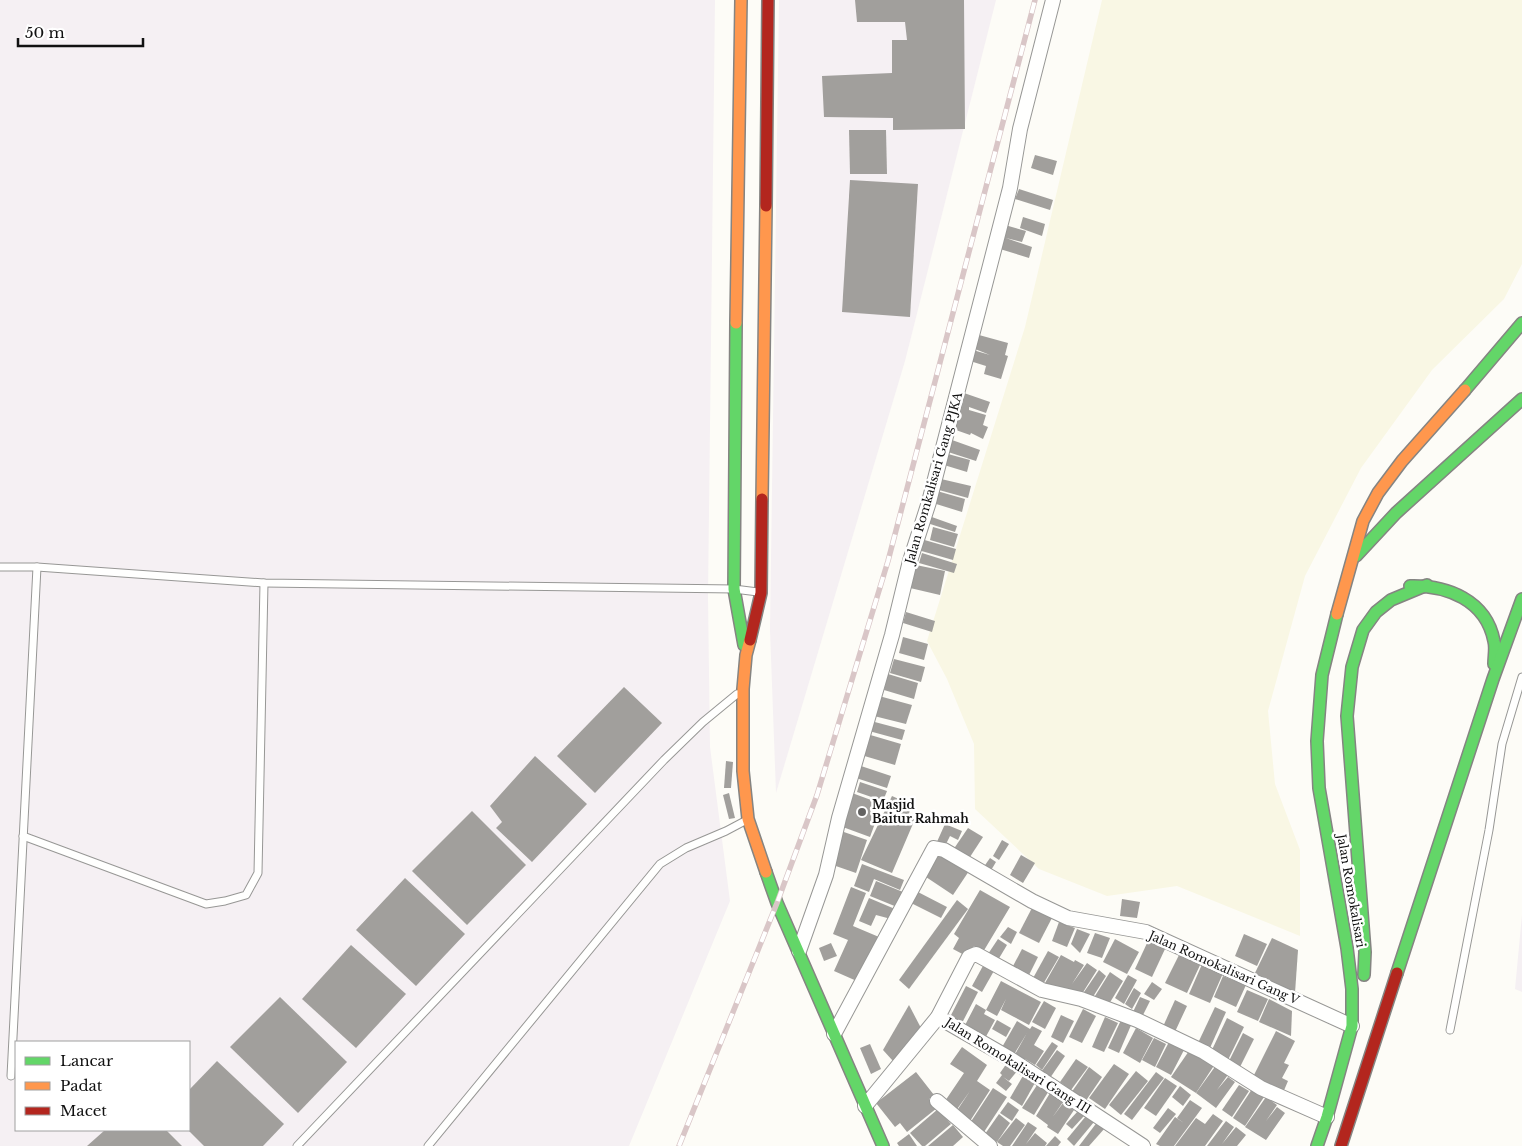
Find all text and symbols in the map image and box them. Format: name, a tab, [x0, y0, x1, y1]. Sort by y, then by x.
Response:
scale bar	[18, 15, 142, 47]
text: 50 m	[25, 23, 65, 42]
street label: Jalan Romkalisari Gang PJKA	[901, 389, 965, 567]
place label: Masjid Baitur Rahmah	[872, 797, 969, 826]
marker: Masjid Baitur Rahmah	[856, 806, 868, 818]
street label: Jalan Romokalisari	[1334, 831, 1369, 949]
street label: Jalan Romokalisari Gang V	[1145, 927, 1302, 1008]
street label: Jalan Romokalisari Gang III	[941, 1013, 1094, 1117]
legend	[15, 1041, 190, 1131]
text: Lancar	[60, 1051, 114, 1070]
text: Padat	[60, 1076, 103, 1095]
text: Macet	[60, 1101, 107, 1120]

